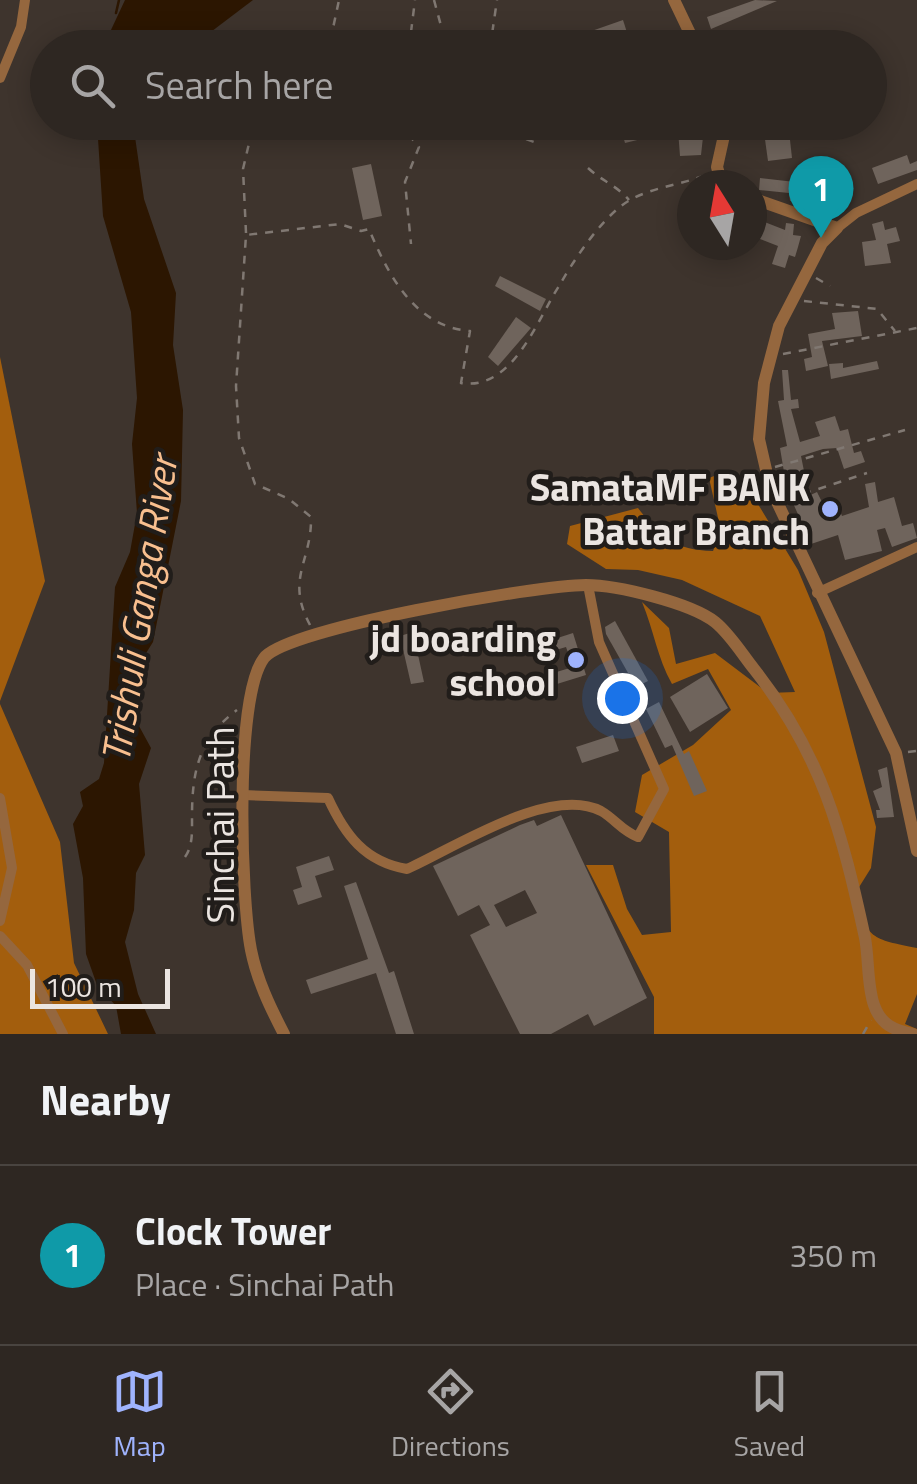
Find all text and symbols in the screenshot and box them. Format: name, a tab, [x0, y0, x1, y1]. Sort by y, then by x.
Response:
search box	[30, 30, 887, 140]
text: Search here	[145, 56, 333, 114]
icon: search	[65, 58, 120, 113]
pin: 1	[788, 156, 854, 238]
north arrow	[677, 170, 767, 260]
water label: Trishuli Ganga River	[85, 447, 194, 767]
place label: SamataMF BANK Battar Branch	[530, 458, 810, 560]
marker: SamataMF BANK Battar Branch	[819, 498, 841, 520]
place label: jd boarding school	[369, 609, 556, 711]
marker: jd boarding school	[565, 649, 587, 671]
your location	[597, 673, 648, 724]
street label: Sinchai Path	[191, 726, 249, 924]
scale bar	[30, 964, 170, 1008]
text: 100 m	[45, 965, 122, 1008]
text: Nearby	[40, 1067, 171, 1131]
text: Clock Tower	[135, 1202, 331, 1260]
text: 1	[64, 1231, 81, 1279]
text: 350 m	[789, 1231, 877, 1279]
text: Place · Sinchai Path	[135, 1260, 394, 1308]
tab: Map	[112, 1364, 167, 1467]
tab: Directions	[391, 1364, 510, 1467]
tab: Saved	[734, 1364, 805, 1467]

